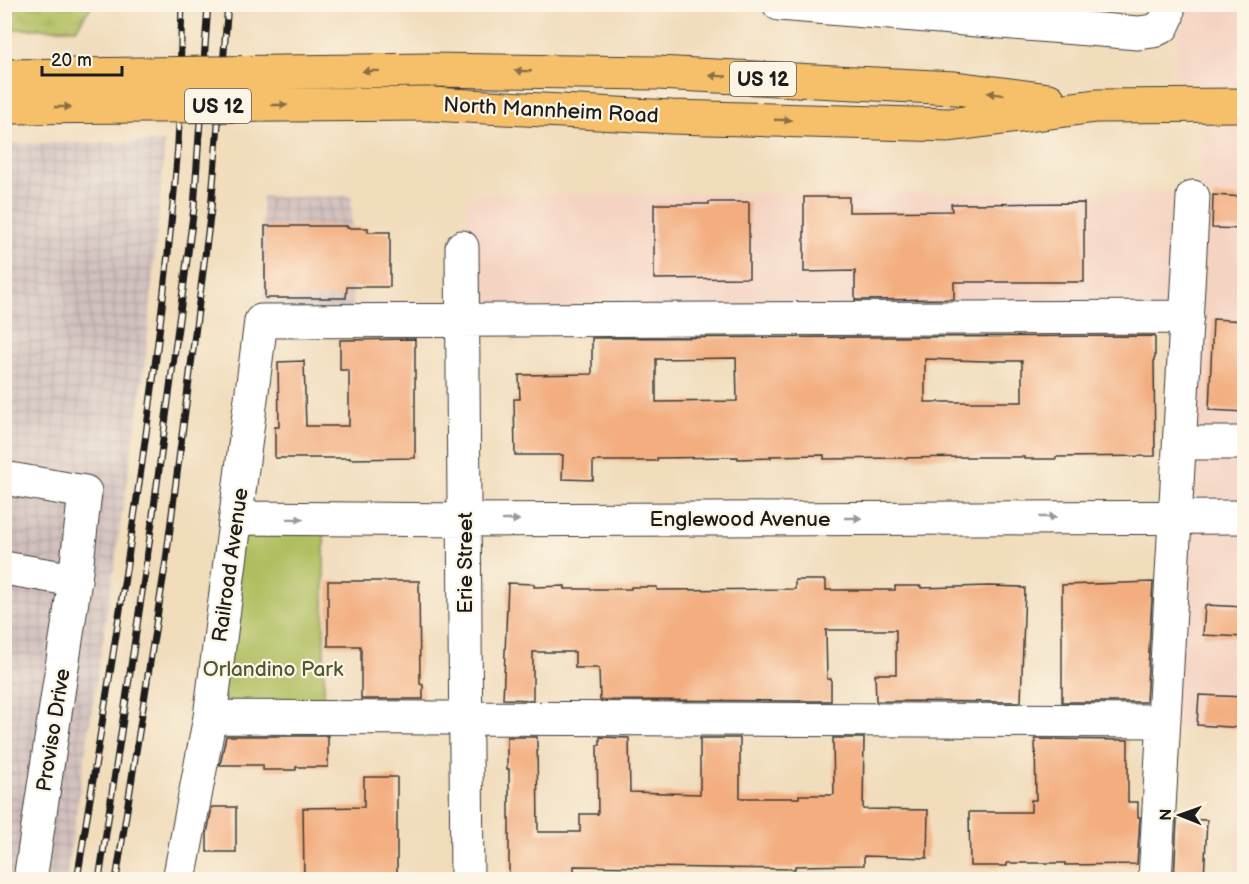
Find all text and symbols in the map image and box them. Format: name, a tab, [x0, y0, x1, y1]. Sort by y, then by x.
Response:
scale bar	[42, 39, 122, 77]
text: 20 m	[51, 50, 92, 71]
road number: US 12	[730, 62, 796, 96]
one-way arrow	[362, 66, 381, 76]
one-way arrow	[513, 66, 532, 76]
one-way arrow	[708, 72, 727, 81]
road number: US 12	[185, 89, 251, 123]
one-way arrow	[986, 89, 1005, 98]
street label: North Mannheim Road	[443, 92, 659, 129]
one-way arrow	[269, 100, 288, 110]
one-way arrow	[53, 102, 72, 111]
one-way arrow	[774, 115, 793, 125]
street label: Railroad Avenue	[207, 486, 254, 644]
street label: Englewood Avenue	[650, 507, 830, 532]
street label: Erie Street	[453, 512, 478, 614]
one-way arrow	[1038, 512, 1057, 522]
one-way arrow	[843, 513, 862, 523]
one-way arrow	[285, 514, 304, 524]
one-way arrow	[501, 515, 520, 525]
park label: Orlandino Park	[203, 657, 344, 682]
street label: Proviso Drive	[31, 667, 76, 794]
north arrow	[1150, 785, 1210, 845]
text: N	[1157, 809, 1176, 821]

